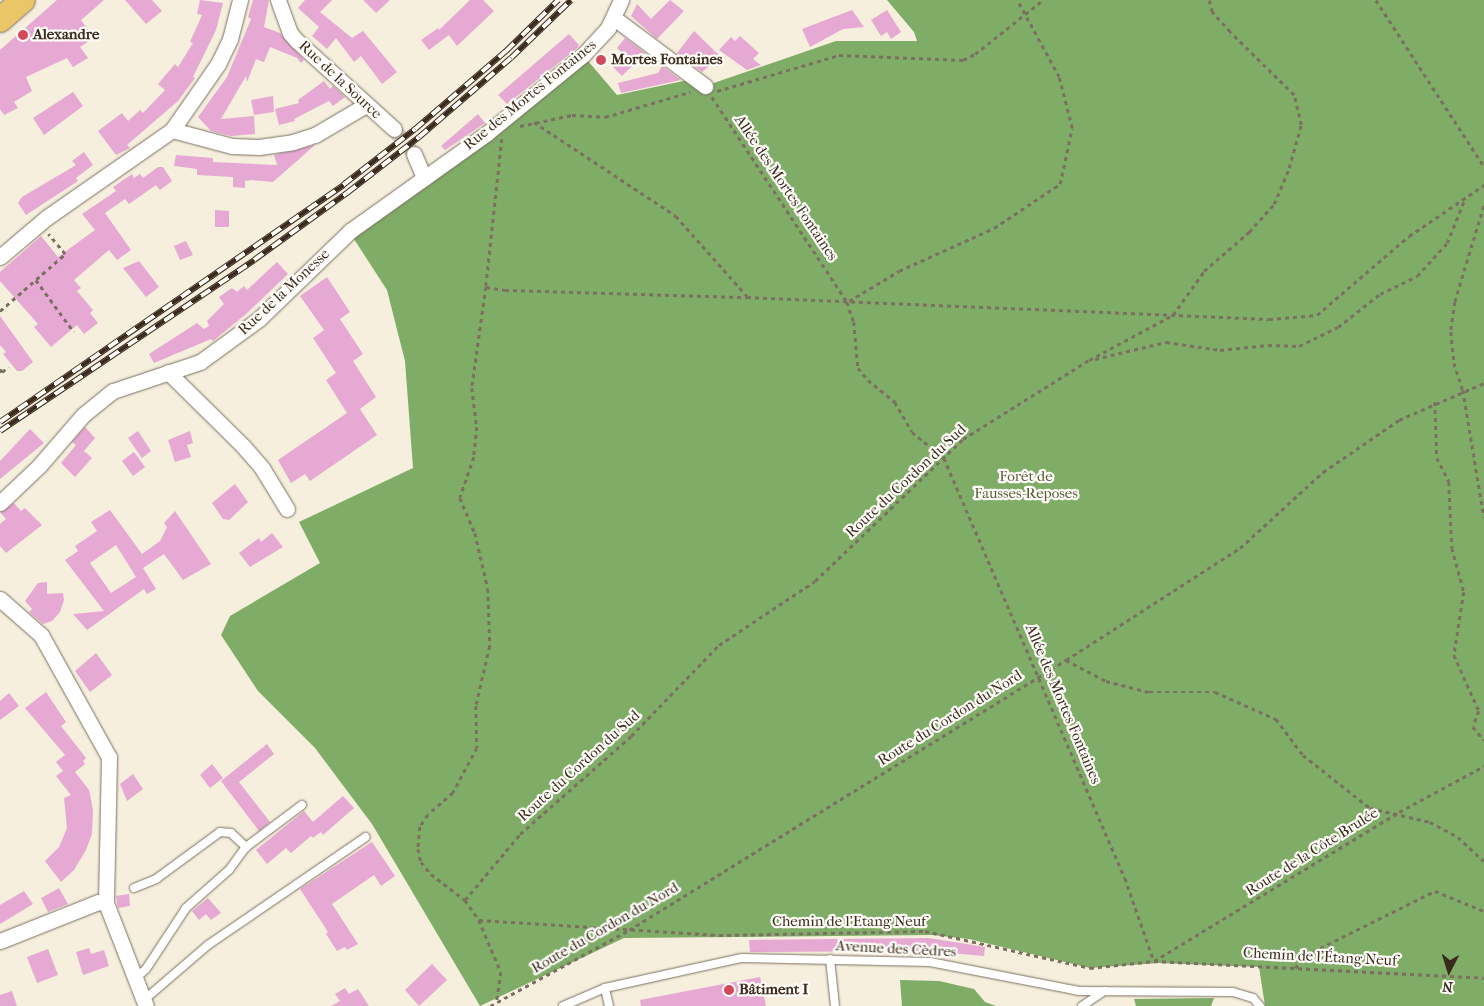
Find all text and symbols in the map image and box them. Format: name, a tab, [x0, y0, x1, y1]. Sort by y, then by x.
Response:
place label: Alexandre	[33, 26, 99, 44]
marker: Alexandre	[17, 29, 29, 41]
street label: Rue des Mortes Fontaines	[460, 36, 600, 154]
street label: Rue de la Source	[295, 37, 385, 123]
place label: Mortes Fontaines	[611, 51, 722, 69]
marker: Mortes Fontaines	[595, 54, 607, 66]
street label: Allée des Mortes Fontaines	[731, 112, 841, 264]
street label: Rue de la Monesse	[235, 245, 333, 339]
street label: Route du Cordon du Sud	[842, 421, 970, 541]
park label: Forêt de Fausses-Reposes	[974, 467, 1078, 502]
street label: Allée des Mortes Fontaines	[1021, 621, 1105, 787]
street label: Route du Cordon du Nord	[875, 666, 1025, 770]
street label: Route du Cordon du Sud	[514, 706, 644, 826]
street label: Route de la Côte Brulée	[1242, 804, 1382, 900]
street label: Route du Cordon du Nord	[528, 879, 682, 977]
street label: Chemin de l'Etang Neuf	[772, 913, 926, 931]
street label: Avenue des Cèdres	[835, 937, 957, 961]
street label: Chemin de l'Étang Neuf	[1243, 944, 1397, 970]
north arrow	[1424, 946, 1474, 996]
text: N	[1442, 978, 1454, 995]
place label: Bâtiment I	[739, 981, 808, 999]
marker: Bâtiment I	[723, 984, 735, 996]

